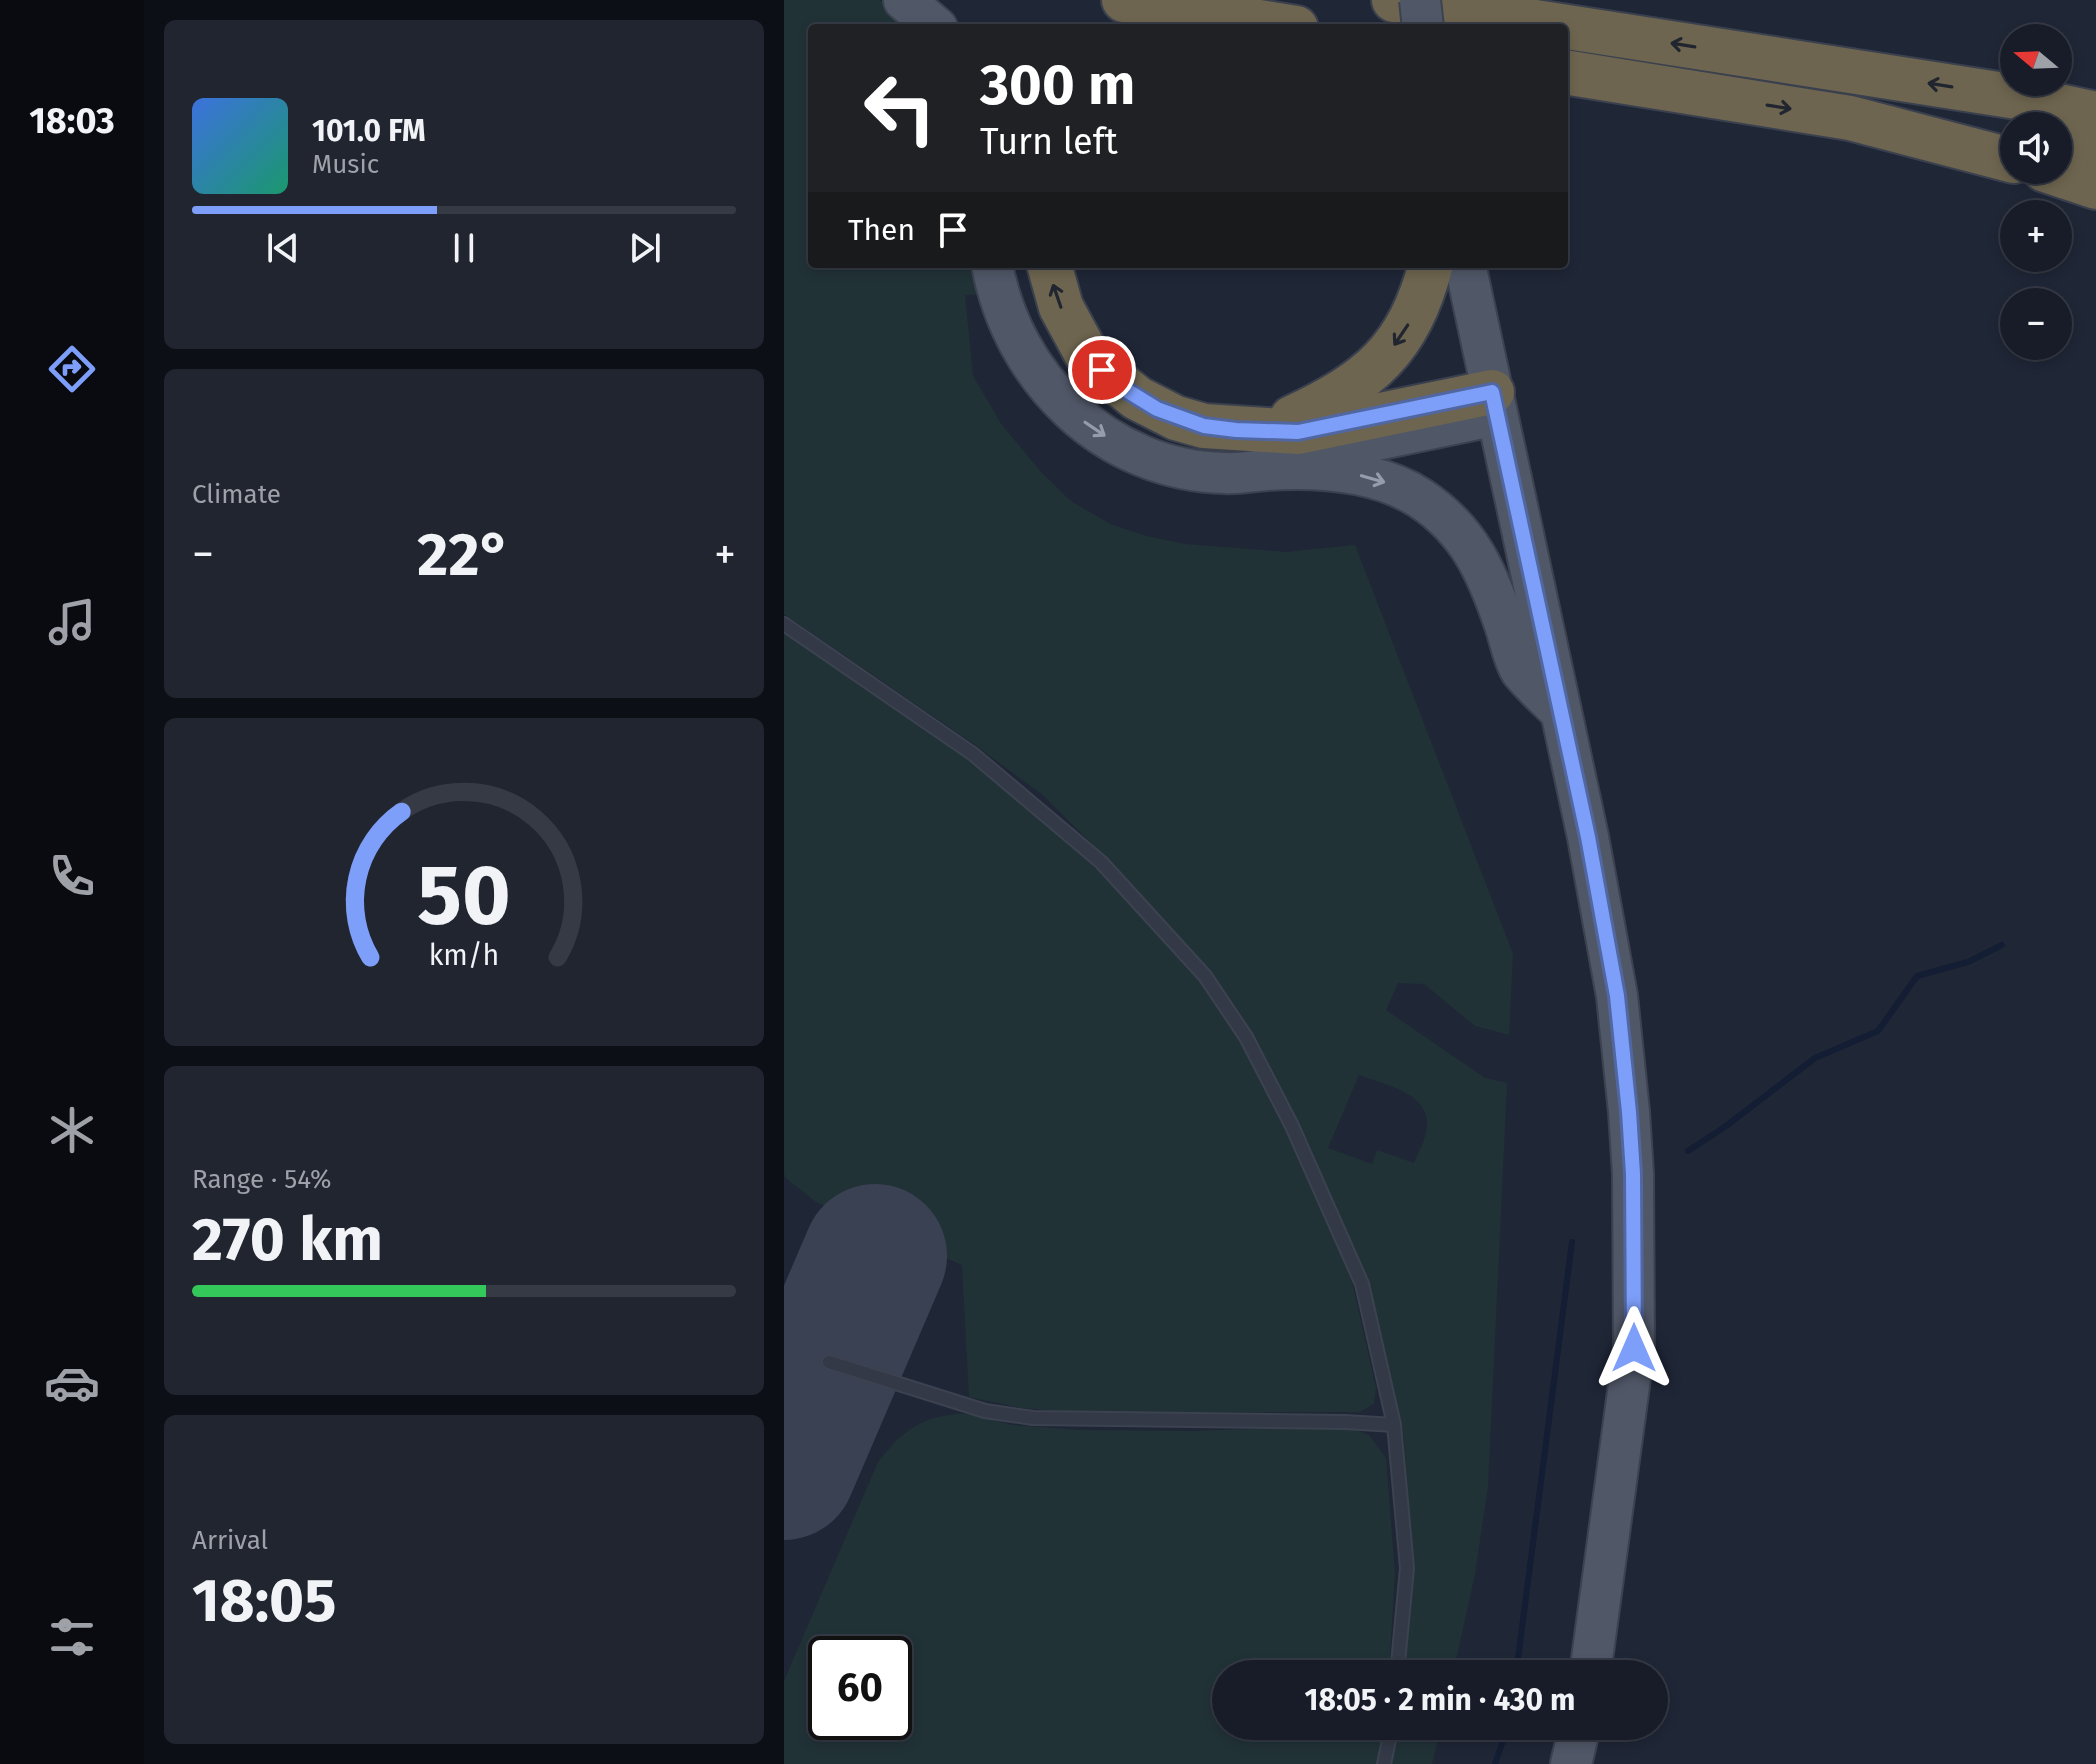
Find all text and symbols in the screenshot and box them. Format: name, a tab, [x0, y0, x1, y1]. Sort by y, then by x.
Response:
north arrow	[2000, 24, 2072, 96]
map controls	[2000, 24, 2072, 360]
one-way arrow	[1671, 37, 1696, 52]
text: 300 m	[980, 52, 1135, 119]
icon: left	[848, 56, 952, 160]
one-way arrow	[1928, 77, 1953, 92]
text: 18:03	[29, 99, 115, 143]
one-way arrow	[1766, 100, 1791, 115]
button: sound	[2000, 112, 2072, 184]
text: 101.0 FM	[312, 113, 426, 149]
text: Turn left	[980, 120, 1118, 164]
text: Music	[312, 149, 379, 180]
button: +	[2000, 200, 2072, 272]
icon: arrive	[931, 208, 975, 252]
text: Then	[848, 212, 915, 248]
icon: previous	[261, 226, 305, 270]
icon: pause	[442, 226, 486, 270]
icon: next	[623, 226, 667, 270]
one-way arrow	[1049, 284, 1063, 308]
button: −	[2000, 288, 2072, 360]
one-way arrow	[1393, 324, 1409, 346]
pin	[1068, 336, 1136, 404]
icon: directions	[44, 341, 100, 397]
icon: arrive	[1080, 348, 1124, 392]
one-way arrow	[1084, 421, 1106, 437]
one-way arrow	[1360, 472, 1386, 487]
text: Climate	[192, 479, 281, 510]
text: 22°	[417, 519, 511, 591]
text: −	[192, 528, 214, 581]
text: +	[714, 528, 736, 581]
icon: music	[44, 594, 100, 650]
text: 50	[417, 846, 511, 946]
icon: phone	[44, 848, 100, 904]
text: km/h	[429, 938, 499, 973]
icon: climate	[44, 1102, 100, 1158]
text: Range · 54%	[192, 1164, 331, 1195]
text: 270 km	[192, 1204, 383, 1276]
position arrow	[1592, 1306, 1676, 1390]
icon: car	[44, 1355, 100, 1411]
text: Arrival	[192, 1525, 268, 1556]
text: 18:05	[192, 1565, 336, 1637]
icon: filters	[44, 1609, 100, 1665]
speed limit sign: 60	[808, 1636, 912, 1740]
text: 18:05 · 2 min · 430 m	[1305, 1682, 1575, 1718]

